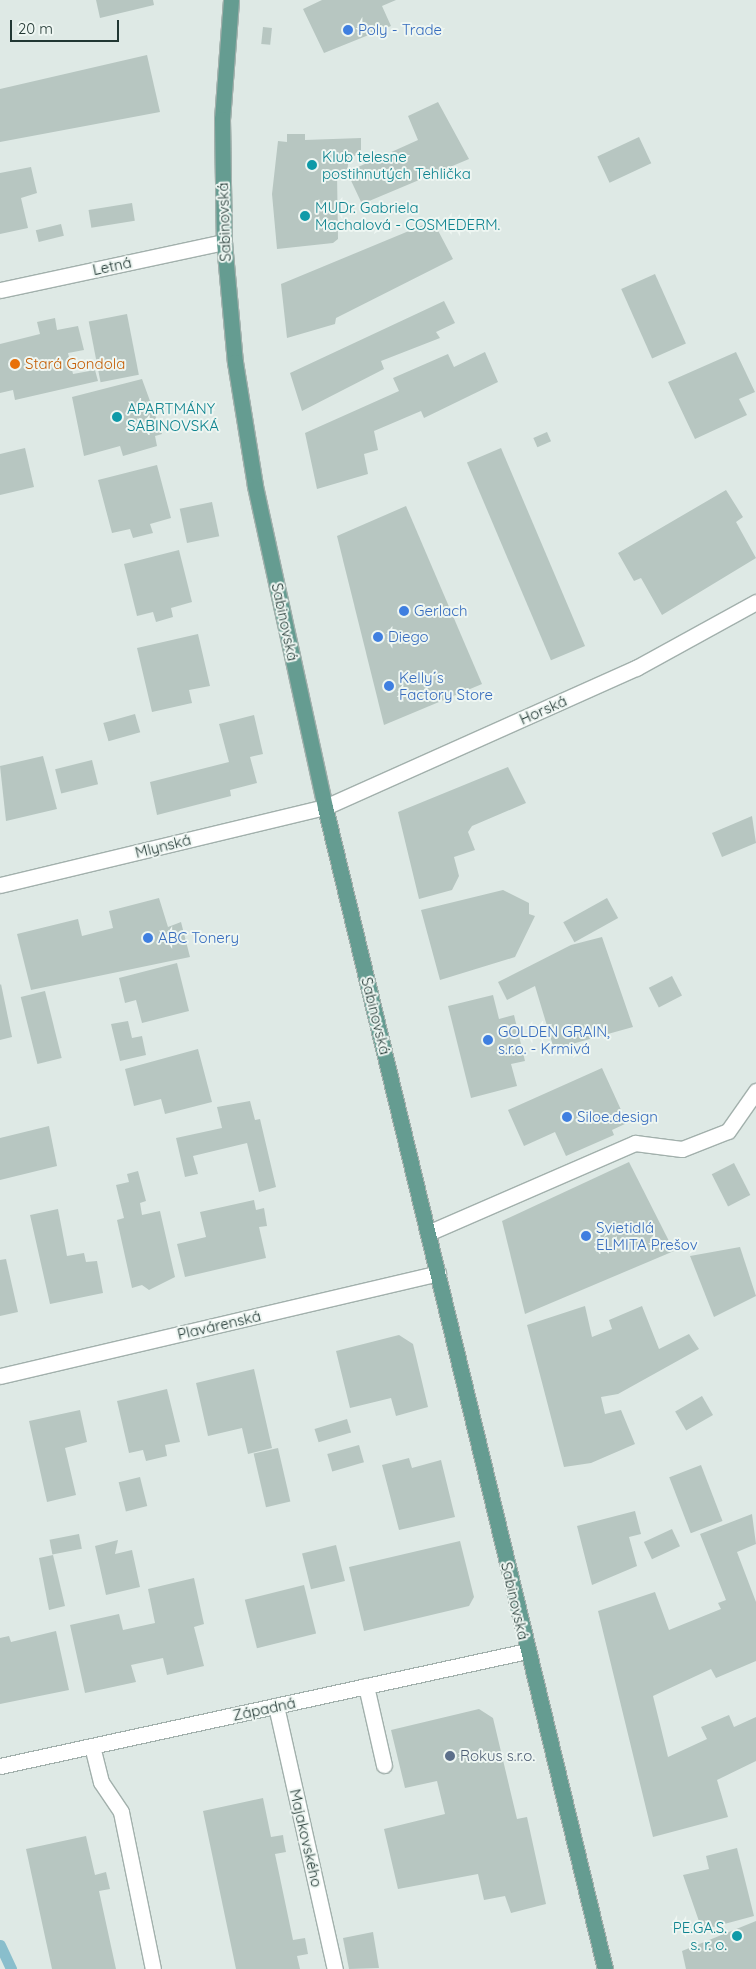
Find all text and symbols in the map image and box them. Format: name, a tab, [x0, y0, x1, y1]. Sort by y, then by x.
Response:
scale bar	[12, 10, 121, 42]
text: 20 m	[18, 19, 53, 38]
place label: Poly - Trade	[358, 21, 442, 39]
marker: Poly - Trade	[342, 24, 354, 36]
place label: Klub telesne postihnutých Tehlička	[322, 147, 471, 182]
marker: Klub telesne postihnutých Tehlička	[306, 159, 318, 171]
street label: Sabinovská	[214, 182, 234, 262]
place label: MUDr. Gabriela Machalová - COSMEDERM.	[315, 198, 500, 233]
marker: MUDr. Gabriela Machalová - COSMEDERM.	[299, 210, 311, 222]
street label: Letná	[91, 253, 133, 279]
place label: Stará Gondola	[25, 355, 125, 373]
marker: Stará Gondola	[9, 358, 21, 370]
place label: APARTMÁNY SABINOVSKÁ	[127, 399, 219, 434]
marker: APARTMÁNY SABINOVSKÁ	[111, 411, 123, 423]
street label: Sabinovská	[268, 581, 302, 663]
place label: Gerlach	[414, 602, 468, 620]
marker: Gerlach	[398, 605, 410, 617]
place label: Diego	[388, 628, 429, 646]
marker: Diego	[372, 631, 384, 643]
place label: Kelly´s Factory Store	[399, 668, 493, 703]
marker: Kelly´s Factory Store	[383, 680, 395, 692]
street label: Horská	[517, 692, 569, 728]
street label: Mlynská	[133, 830, 193, 862]
place label: ABC Tonery	[158, 929, 239, 947]
marker: ABC Tonery	[142, 932, 154, 944]
street label: Sabinovská	[358, 975, 394, 1057]
place label: GOLDEN GRAIN, s.r.o. - Krmivá	[498, 1022, 610, 1057]
marker: GOLDEN GRAIN, s.r.o. - Krmivá	[482, 1034, 494, 1046]
place label: Siloe.design	[577, 1108, 658, 1126]
marker: Siloe.design	[561, 1111, 573, 1123]
place label: Svietidlá ELMITA Prešov	[596, 1218, 698, 1253]
marker: Svietidlá ELMITA Prešov	[580, 1230, 592, 1242]
street label: Plavárenská	[176, 1307, 262, 1343]
street label: Sabinovská	[497, 1560, 533, 1642]
street label: Západná	[231, 1694, 297, 1724]
place label: Rokus s.r.o.	[460, 1747, 535, 1765]
marker: Rokus s.r.o.	[444, 1750, 456, 1762]
street label: Majakovského	[286, 1787, 326, 1889]
place label: PE.GA.S. s. r. o.	[673, 1918, 727, 1953]
marker: PE.GA.S. s. r. o.	[731, 1930, 743, 1942]

